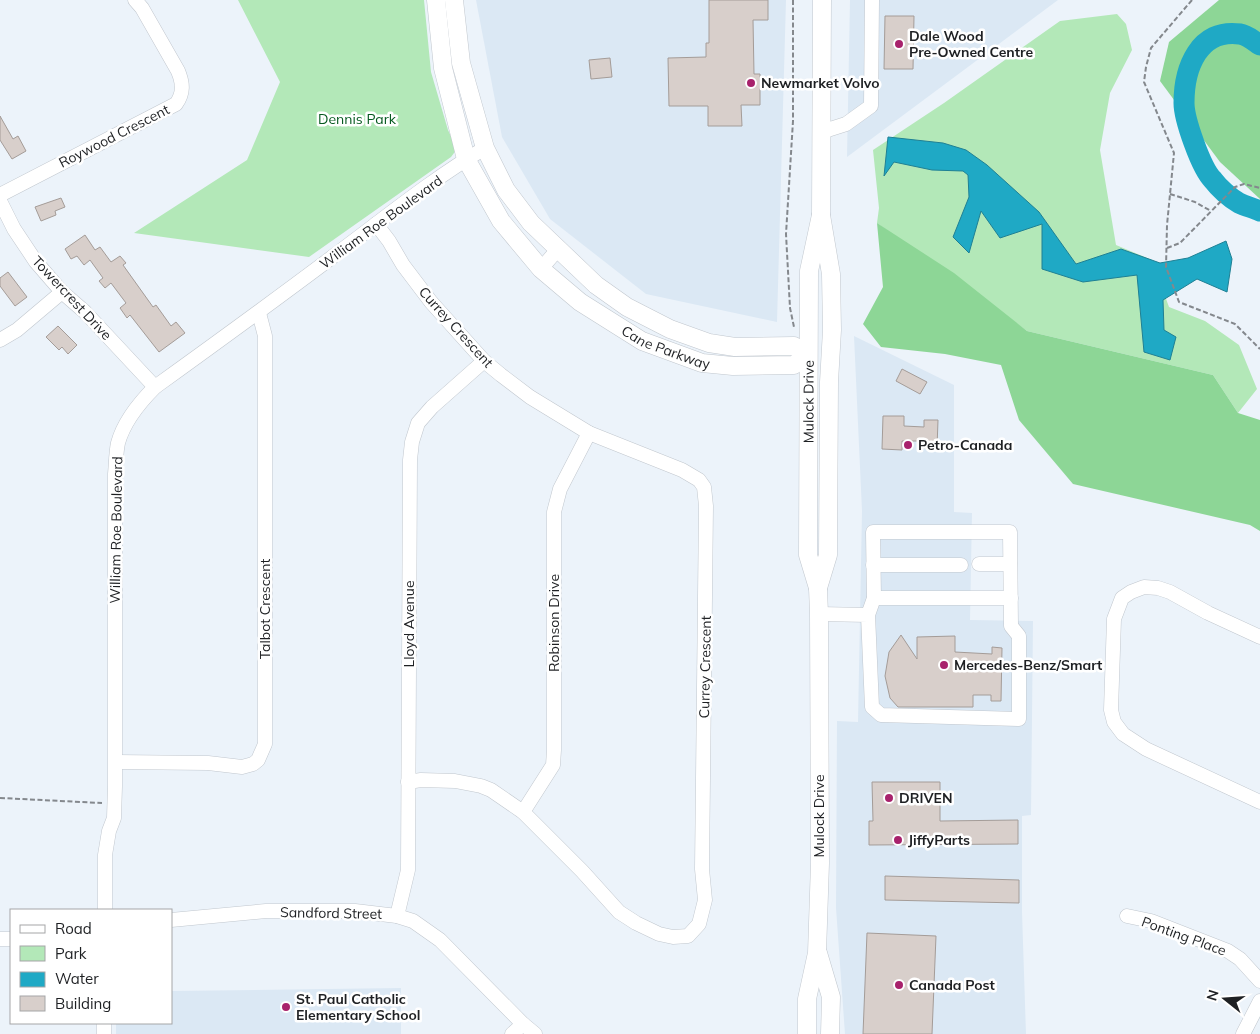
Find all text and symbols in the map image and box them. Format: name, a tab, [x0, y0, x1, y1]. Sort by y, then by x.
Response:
place label: Dale Wood Pre-Owned Centre	[909, 27, 1033, 61]
marker: Dale Wood Pre-Owned Centre	[893, 38, 905, 50]
place label: Newmarket Volvo	[761, 74, 880, 92]
marker: Newmarket Volvo	[745, 77, 757, 89]
street label: Roywood Crescent	[56, 100, 172, 172]
park label: Dennis Park	[318, 110, 397, 128]
street label: William Roe Boulevard	[316, 171, 446, 273]
street label: Towercrest Drive	[28, 252, 116, 344]
street label: Currey Crescent	[415, 283, 497, 371]
street label: Cane Parkway	[618, 321, 711, 373]
street label: Mulock Drive	[799, 360, 818, 443]
place label: Petro-Canada	[918, 436, 1012, 454]
marker: Petro-Canada	[902, 439, 914, 451]
street label: William Roe Boulevard	[106, 456, 126, 604]
street label: Talbot Crescent	[256, 559, 274, 659]
street label: Robinson Drive	[545, 574, 563, 672]
street label: Lloyd Avenue	[400, 580, 418, 668]
street label: Currey Crescent	[695, 615, 715, 719]
place label: Mercedes-Benz/Smart	[954, 656, 1103, 674]
marker: Mercedes-Benz/Smart	[938, 659, 950, 671]
street label: Mulock Drive	[810, 774, 828, 858]
place label: DRIVEN	[899, 789, 952, 807]
marker: DRIVEN	[883, 792, 895, 804]
place label: JiffyParts	[908, 831, 970, 849]
marker: JiffyParts	[892, 834, 904, 846]
street label: Sandford Street	[280, 903, 382, 923]
legend	[10, 909, 172, 1024]
street label: Ponting Place	[1139, 912, 1229, 960]
text: Road	[55, 919, 92, 938]
text: Park	[55, 944, 87, 963]
text: Water	[55, 969, 99, 988]
north arrow	[1200, 974, 1250, 1024]
place label: Canada Post	[909, 976, 996, 994]
marker: Canada Post	[893, 979, 905, 991]
text: N	[1202, 988, 1223, 1003]
place label: St. Paul Catholic Elementary School	[296, 990, 420, 1024]
text: Building	[55, 994, 111, 1013]
marker: St. Paul Catholic Elementary School	[280, 1001, 292, 1013]

